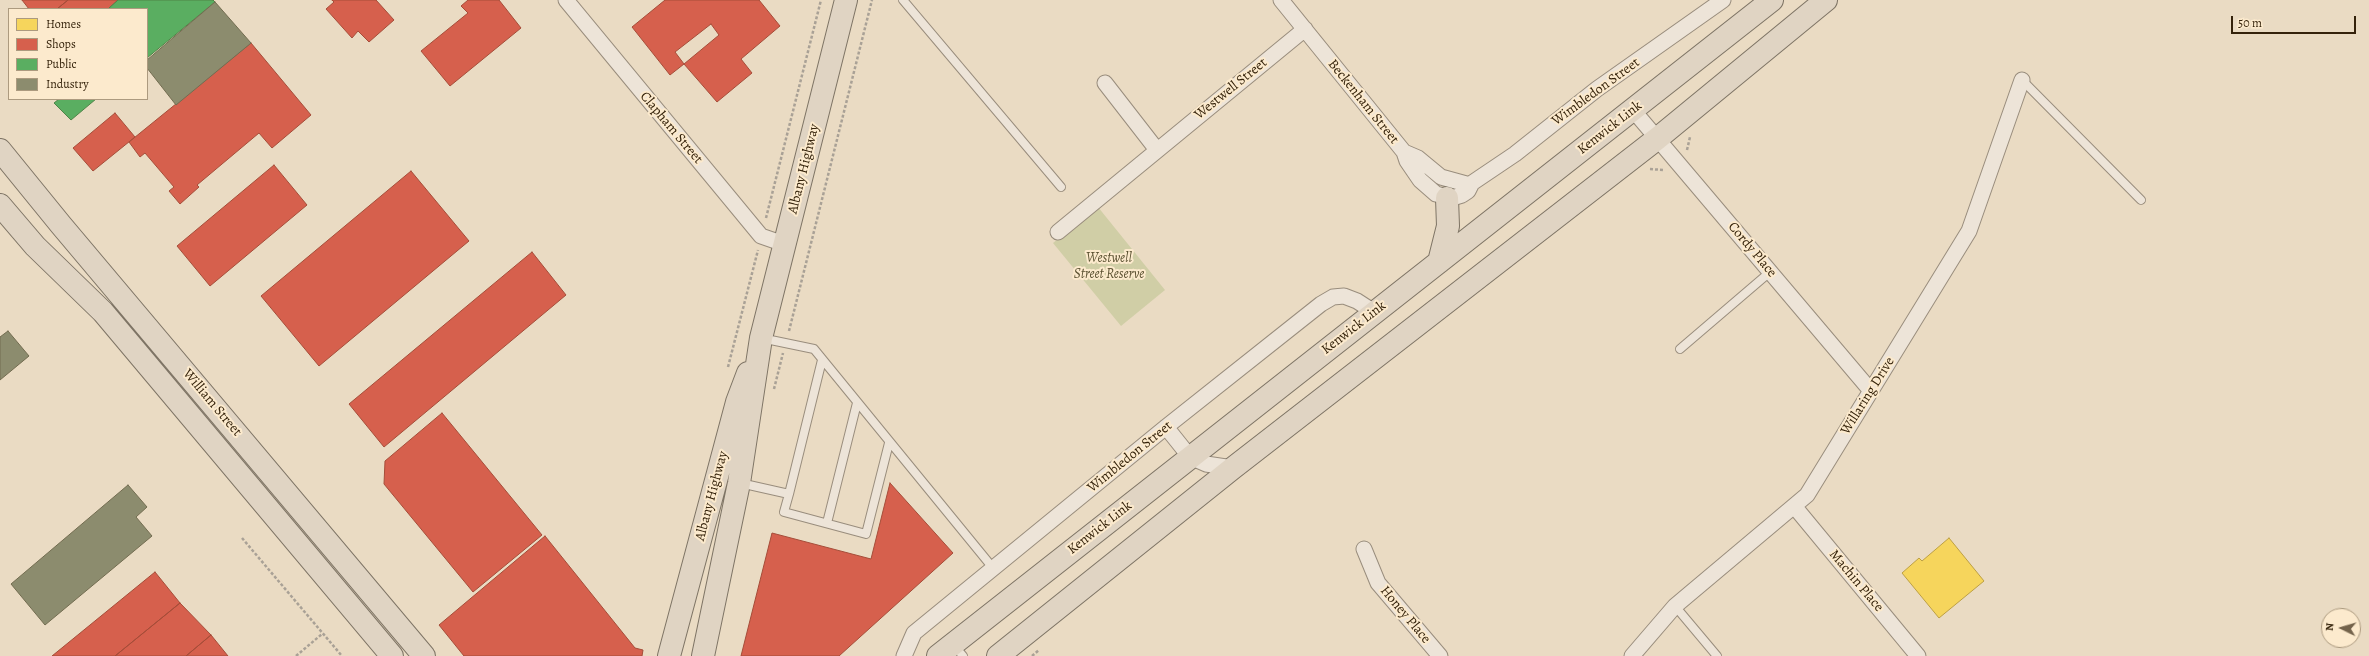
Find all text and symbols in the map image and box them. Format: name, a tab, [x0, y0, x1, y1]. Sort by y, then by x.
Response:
legend	[8, 8, 148, 100]
scale bar	[2233, 8, 2358, 34]
text: 50 m	[2238, 15, 2262, 31]
text: Homes	[46, 16, 81, 32]
text: Shops	[46, 36, 76, 52]
street label: Westwell Street	[1191, 55, 1271, 123]
street label: Wimbledon Street	[1549, 55, 1643, 129]
text: Public	[46, 56, 77, 72]
street label: Beckenham Street	[1324, 56, 1402, 148]
text: Industry	[46, 76, 89, 92]
street label: Clapham Street	[636, 89, 706, 167]
street label: Kenwick Link	[1574, 98, 1646, 158]
street label: Albany Highway	[785, 122, 823, 216]
street label: Cordy Place	[1724, 219, 1780, 281]
park label: Westwell Street Reserve	[1074, 251, 1144, 284]
street label: Kenwick Link	[1318, 298, 1390, 358]
street label: Willaring Drive	[1838, 354, 1898, 438]
street label: William Street	[179, 366, 245, 440]
street label: Wimbledon Street	[1084, 418, 1176, 496]
street label: Albany Highway	[692, 449, 732, 543]
street label: Kenwick Link	[1064, 498, 1136, 558]
street label: Machin Place	[1825, 547, 1887, 615]
street label: Honey Place	[1376, 583, 1434, 647]
north arrow	[2321, 608, 2361, 648]
text: N	[2322, 622, 2337, 632]

